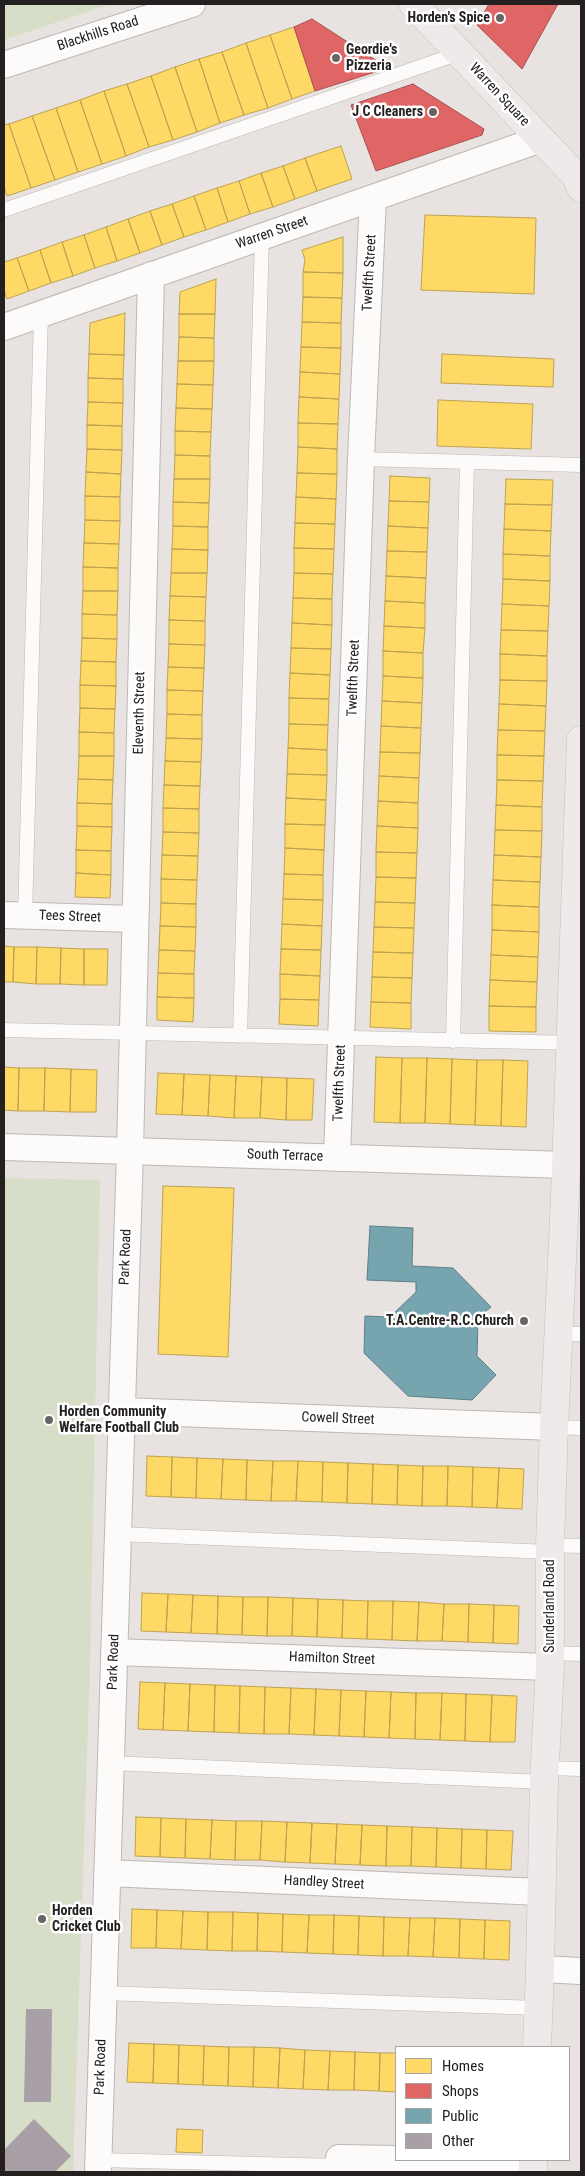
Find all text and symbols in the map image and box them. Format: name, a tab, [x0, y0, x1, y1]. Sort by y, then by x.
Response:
place label: Horden's Spice	[408, 10, 490, 26]
marker: Horden's Spice	[494, 12, 506, 24]
street label: Blackhills Road	[55, 13, 141, 55]
place label: Geordie's Pizzeria	[346, 42, 397, 74]
marker: Geordie's Pizzeria	[330, 52, 342, 64]
street label: Warren Square	[465, 60, 533, 130]
place label: J C Cleaners	[352, 104, 423, 120]
marker: J C Cleaners	[427, 106, 439, 118]
street label: Warren Street	[234, 213, 310, 253]
street label: Twelfth Street	[360, 234, 380, 312]
street label: Twelfth Street	[344, 639, 364, 717]
street label: Eleventh Street	[131, 671, 149, 755]
street label: Tees Street	[39, 908, 101, 926]
street label: Twelfth Street	[330, 1044, 350, 1122]
street label: South Terrace	[247, 1146, 323, 1166]
street label: Park Road	[117, 1229, 135, 1285]
place label: T.A.Centre-R.C.Church	[386, 1313, 514, 1329]
marker: T.A.Centre-R.C.Church	[518, 1315, 530, 1327]
place label: Horden Community Welfare Football Club	[59, 1404, 179, 1436]
street label: Cowell Street	[301, 1409, 375, 1429]
marker: Horden Community Welfare Football Club	[43, 1414, 55, 1426]
street label: Sunderland Road	[542, 1559, 558, 1653]
street label: Park Road	[105, 1634, 123, 1690]
street label: Hamilton Street	[289, 1649, 375, 1669]
street label: Handley Street	[283, 1873, 365, 1893]
place label: Horden Cricket Club	[52, 1903, 121, 1935]
marker: Horden Cricket Club	[36, 1913, 48, 1925]
street label: Park Road	[92, 2039, 110, 2095]
legend	[395, 2046, 570, 2161]
text: Homes	[442, 2057, 484, 2075]
text: Shops	[442, 2082, 479, 2100]
text: Public	[442, 2107, 479, 2125]
text: Other	[442, 2132, 474, 2150]

